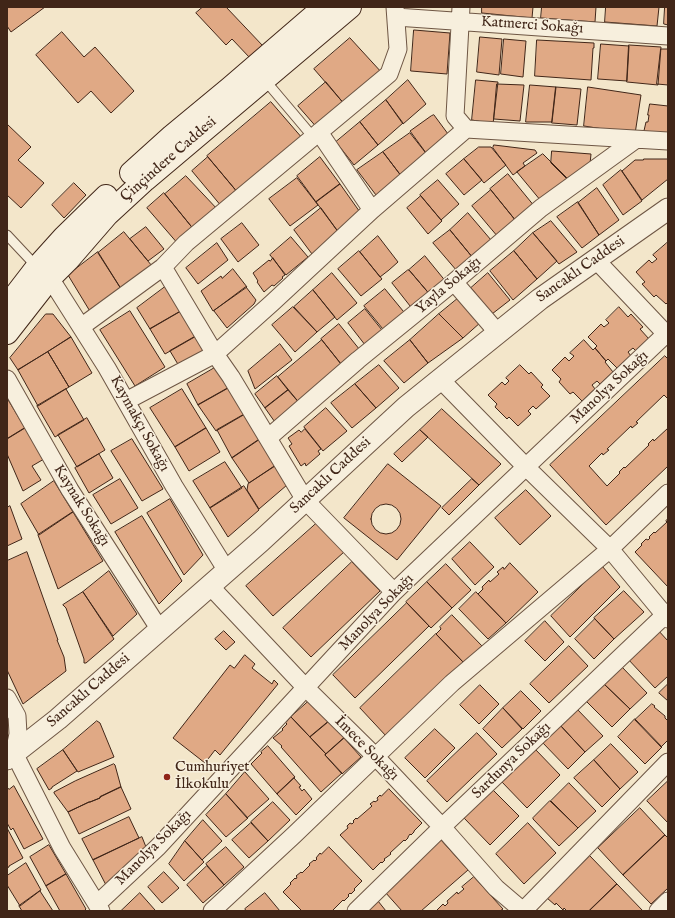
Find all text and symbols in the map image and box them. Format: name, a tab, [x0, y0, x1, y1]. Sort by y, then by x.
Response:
street label: Katmerci Sokağı	[480, 13, 584, 39]
street label: Çinçindere Caddesi	[117, 114, 221, 206]
street label: Sancaklı Caddesi	[533, 233, 629, 307]
street label: Yayla Sokağı	[413, 254, 485, 318]
street label: Manolya Sokağı	[567, 347, 653, 429]
street label: Kaymakçı Sokağı	[105, 373, 173, 475]
street label: Sancaklı Caddesi	[287, 434, 375, 518]
street label: Kaynak Sokağı	[49, 462, 113, 550]
street label: Manolya Sokağı	[336, 571, 418, 655]
street label: Sancaklı Caddesi	[44, 650, 134, 732]
street label: İmece Sokağı	[330, 713, 402, 785]
street label: Sardunya Sokağı	[469, 719, 555, 803]
place label: Cumhuriyet İlkokulu	[175, 759, 249, 794]
marker: Cumhuriyet İlkokulu	[162, 772, 172, 782]
street label: Manolya Sokağı	[112, 806, 196, 890]

